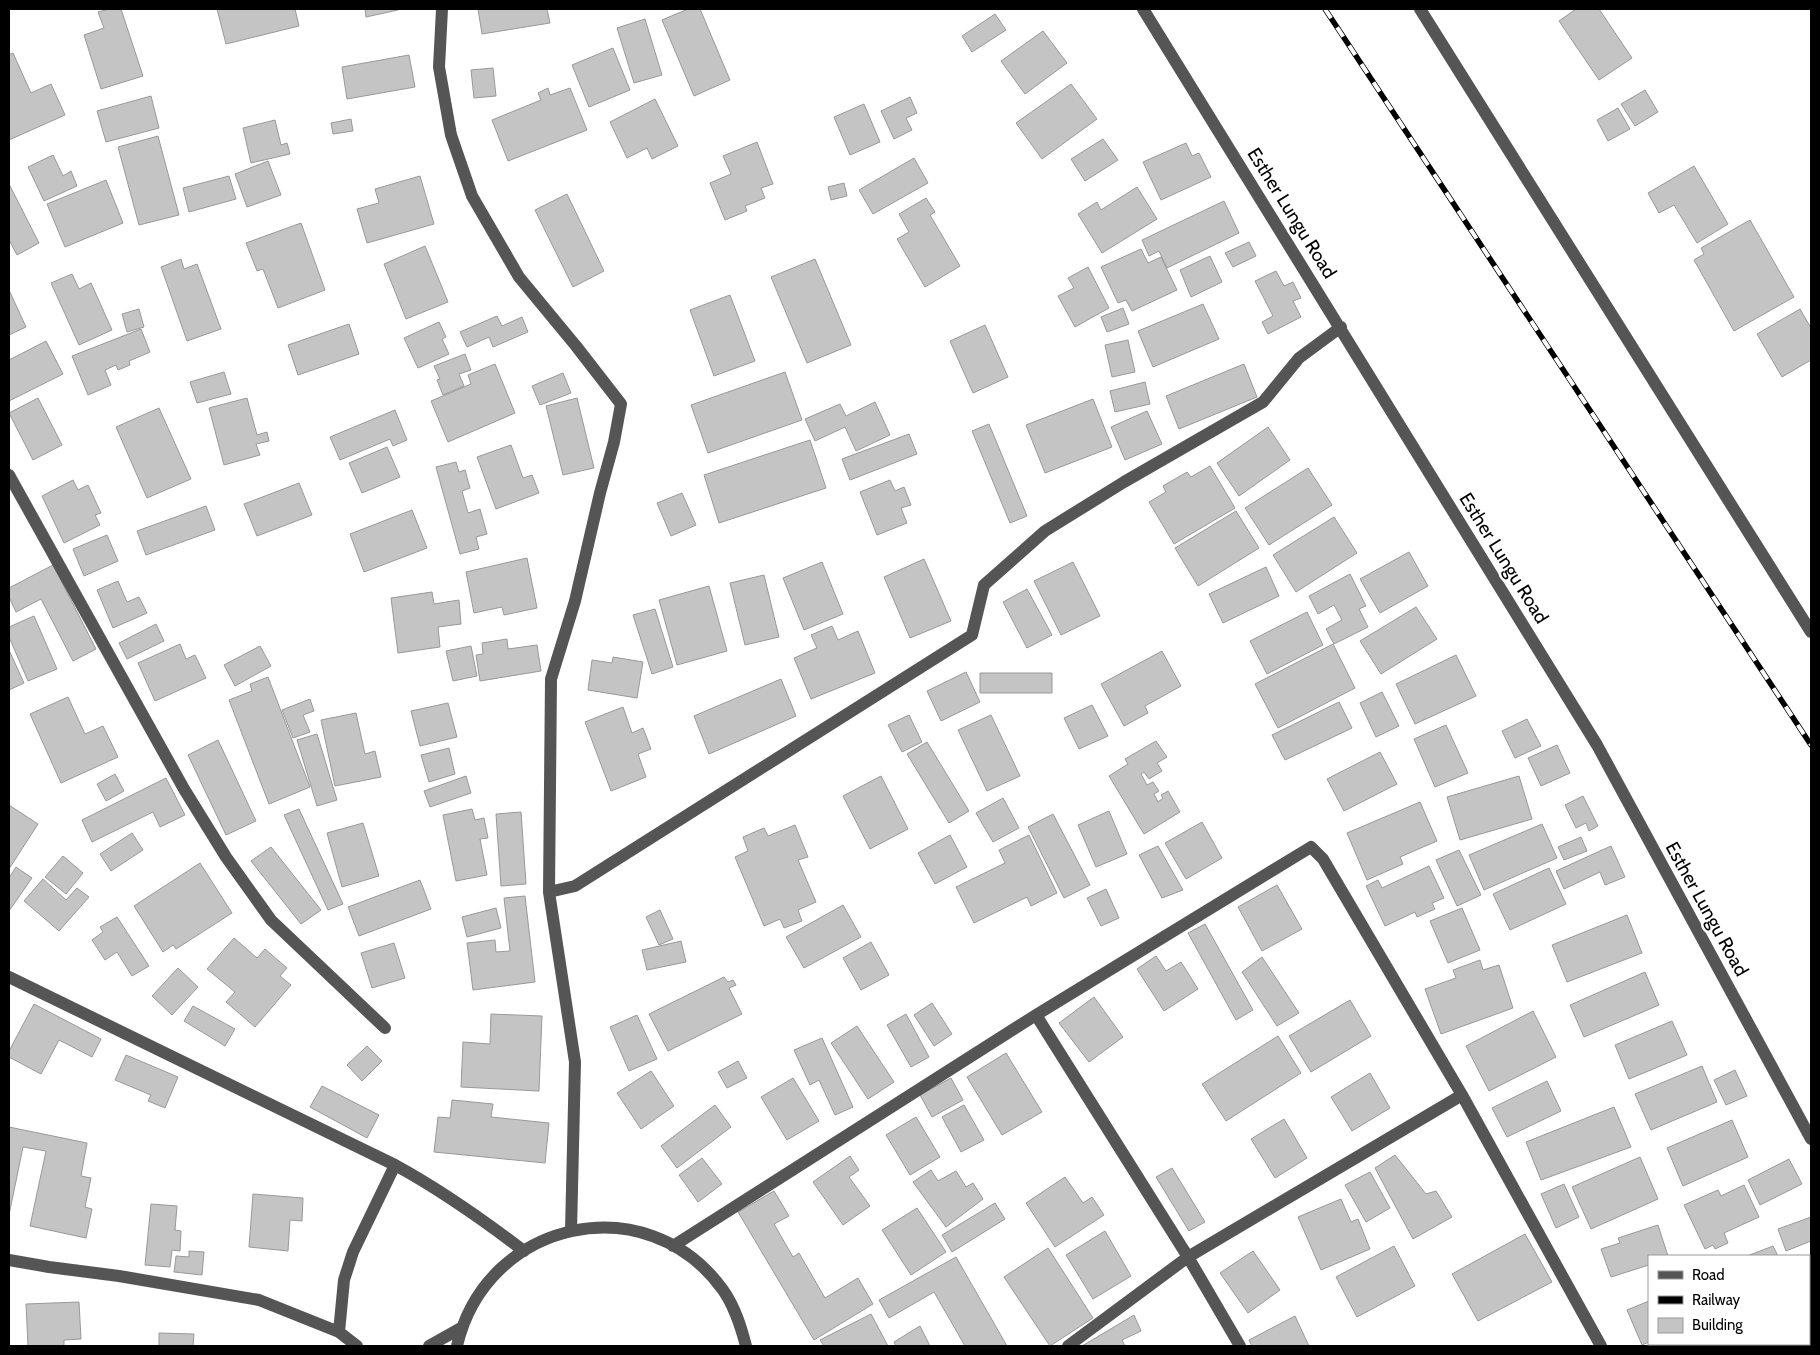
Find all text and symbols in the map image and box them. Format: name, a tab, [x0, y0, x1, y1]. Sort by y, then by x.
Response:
street label: Esther Lungu Road	[1243, 143, 1341, 283]
street label: Esther Lungu Road	[1455, 488, 1553, 628]
street label: Esther Lungu Road	[1661, 838, 1753, 980]
legend	[1648, 1255, 1810, 1345]
text: Road	[1692, 1266, 1725, 1284]
text: Railway	[1692, 1291, 1741, 1309]
text: Building	[1692, 1316, 1743, 1334]

